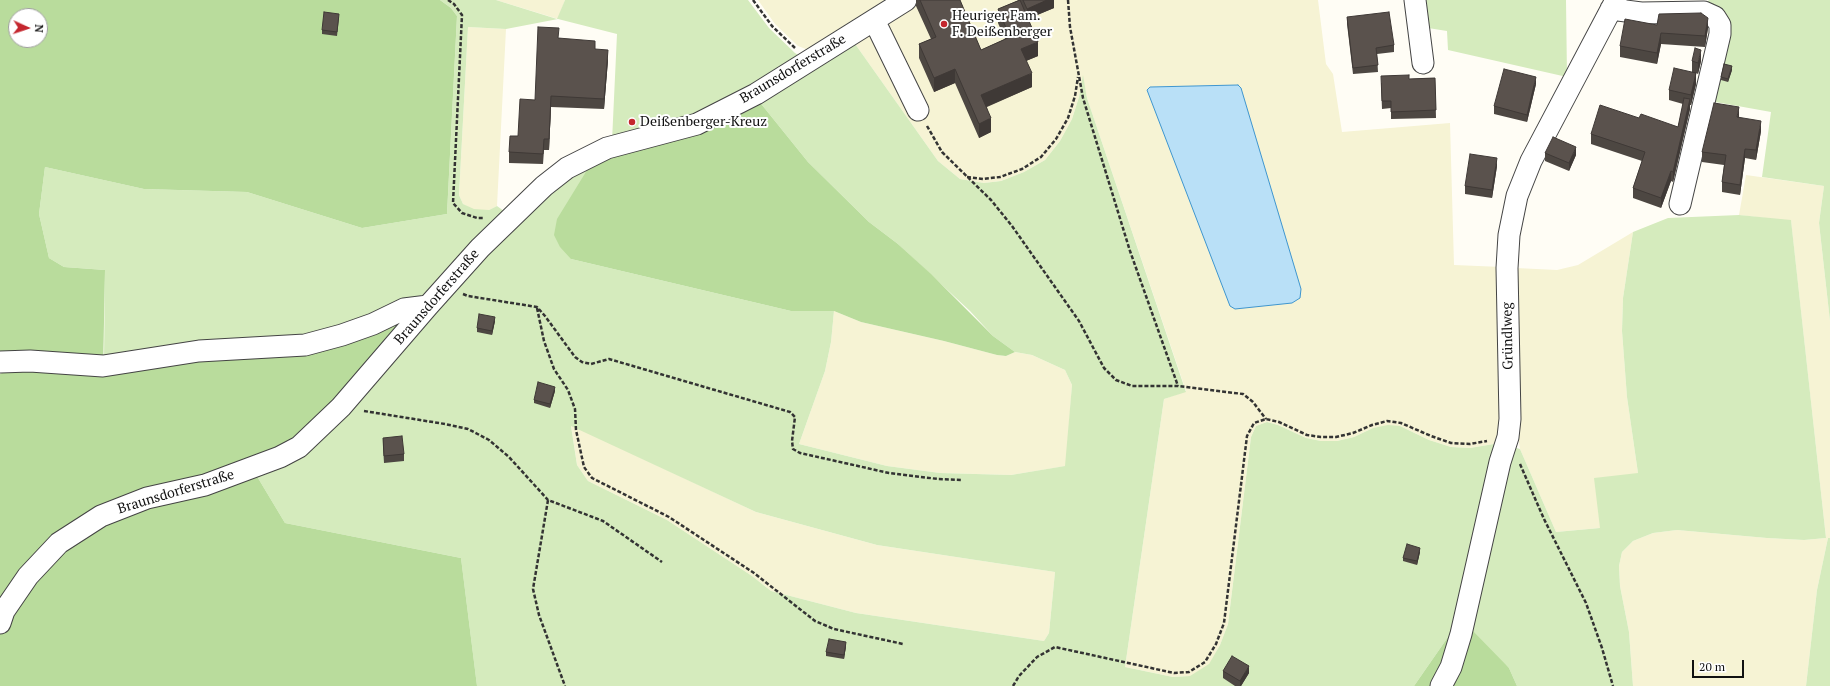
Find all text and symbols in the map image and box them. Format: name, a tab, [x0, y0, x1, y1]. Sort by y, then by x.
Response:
north arrow	[8, 8, 48, 48]
place label: Heuriger Fam. F. Deißenberger	[952, 8, 1052, 40]
marker: Heuriger Fam. F. Deißenberger	[939, 19, 949, 29]
text: N	[32, 24, 46, 33]
street label: Braunsdorferstraße	[737, 31, 849, 107]
place label: Deißenberger-Kreuz	[640, 114, 767, 130]
marker: Deißenberger-Kreuz	[627, 117, 637, 127]
street label: Braunsdorferstraße	[391, 246, 483, 348]
street label: Gründlweg	[1499, 302, 1517, 370]
street label: Braunsdorferstraße	[116, 466, 236, 518]
scale bar	[1694, 652, 1746, 678]
text: 20 m	[1699, 659, 1725, 674]

